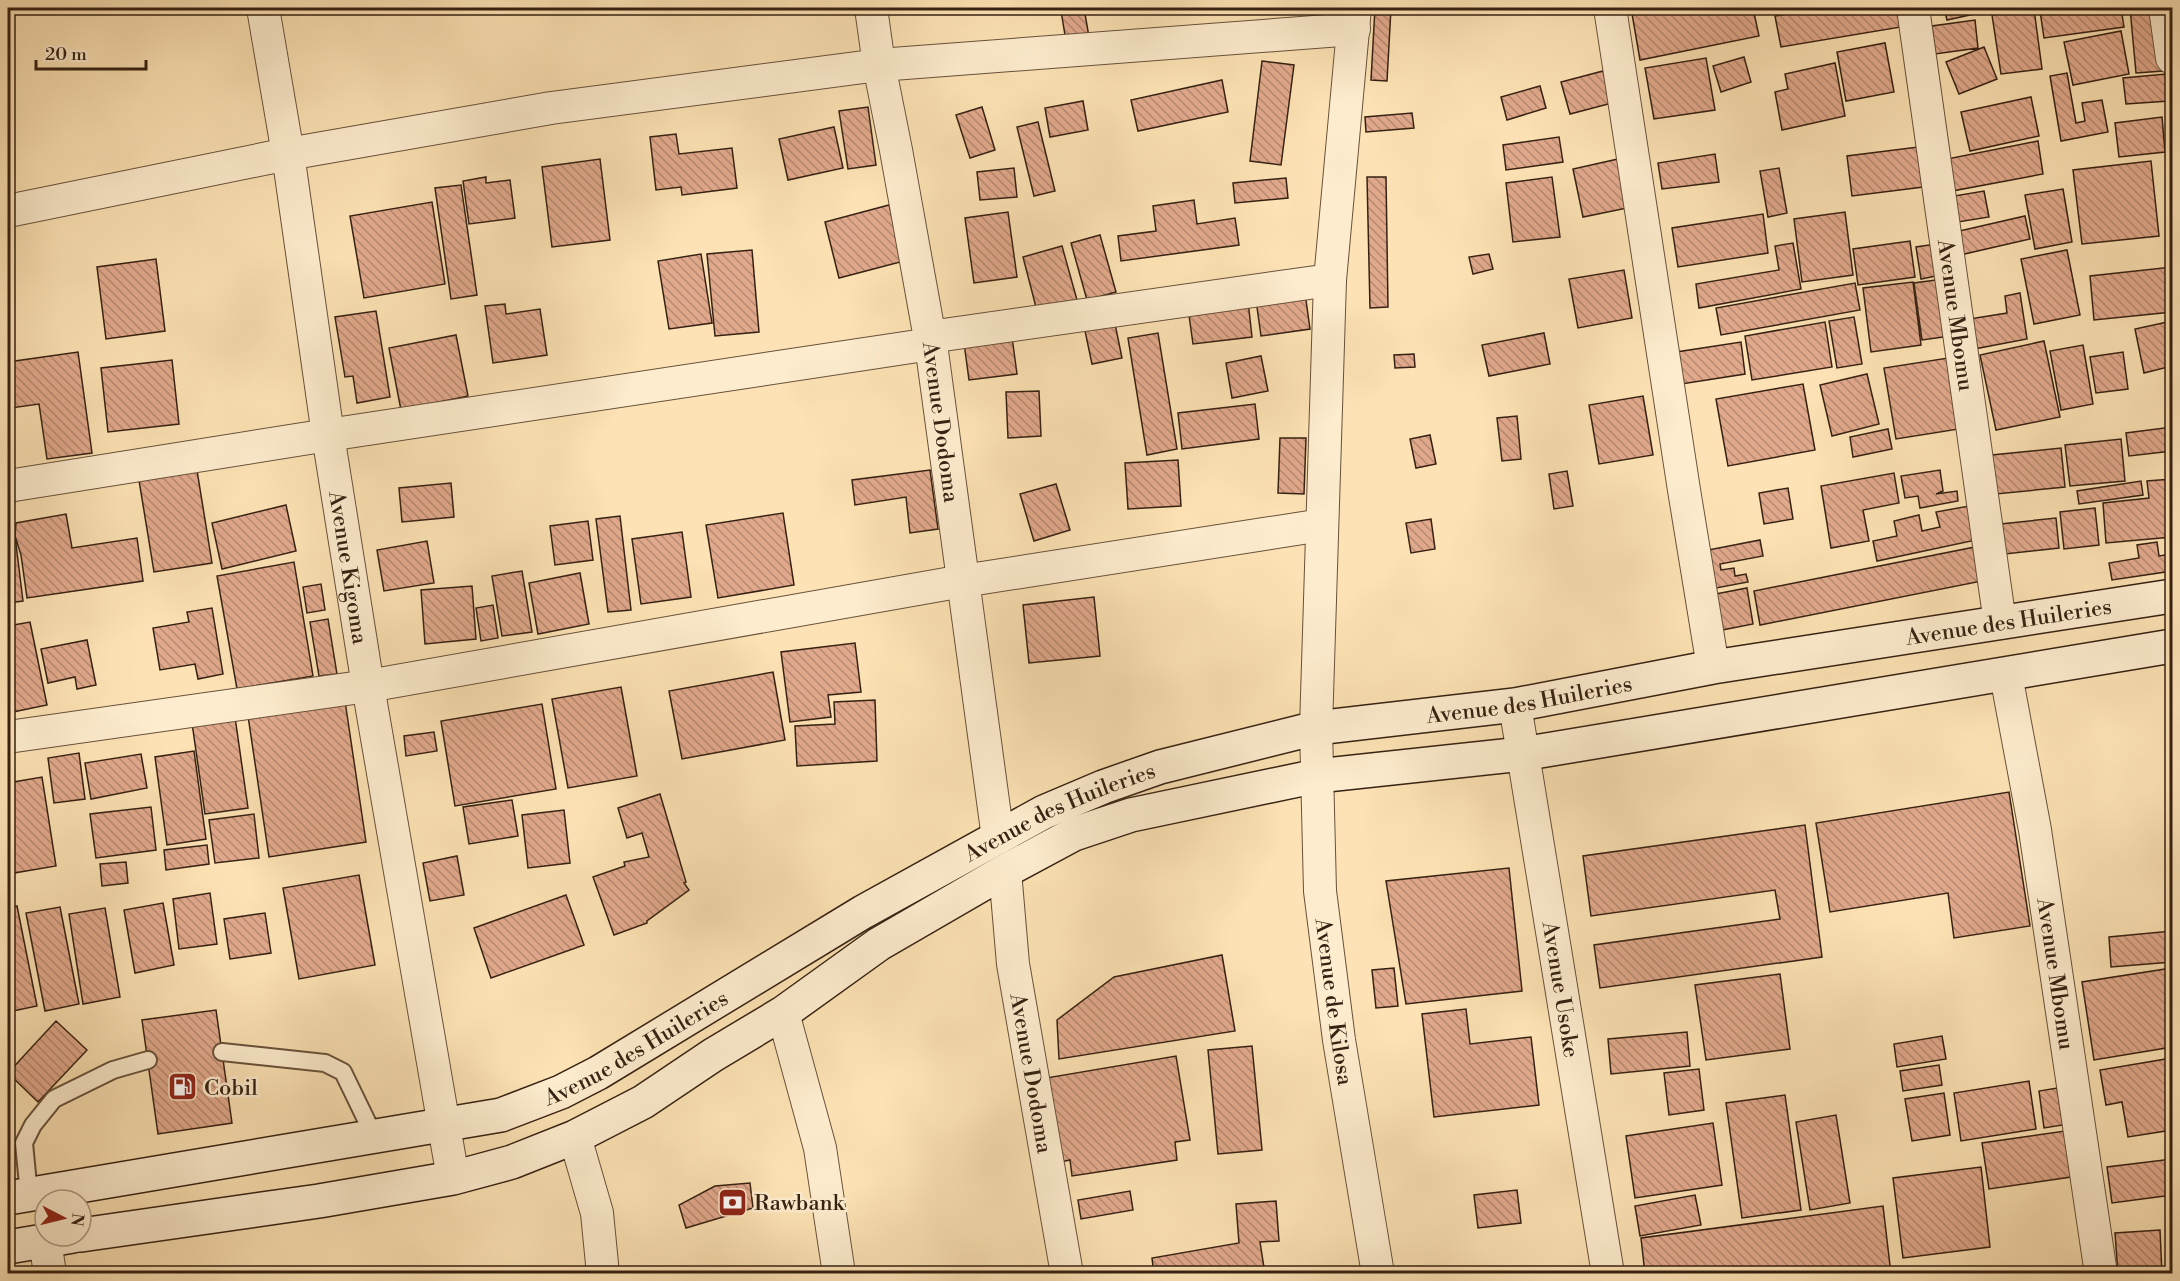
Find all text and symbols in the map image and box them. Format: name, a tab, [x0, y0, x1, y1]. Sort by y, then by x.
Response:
scale bar	[36, 33, 146, 71]
text: 20 m	[45, 43, 87, 66]
street label: Avenue Mbomu	[1931, 236, 1979, 393]
street label: Avenue Dodoma	[916, 339, 964, 505]
street label: Avenue Kigoma	[322, 488, 373, 647]
street label: Avenue des Huileries	[1903, 594, 2114, 652]
street label: Avenue des Huileries	[1424, 671, 1634, 730]
street label: Avenue des Huileries	[959, 758, 1159, 869]
street label: Avenue Mbomu	[2030, 895, 2080, 1052]
street label: Avenue de Kilosa	[1308, 916, 1358, 1088]
street label: Avenue Usoke	[1535, 918, 1584, 1060]
street label: Avenue des Huileries	[540, 985, 733, 1113]
street label: Avenue Dodoma	[1003, 990, 1058, 1156]
fuel station icon: Cobil	[167, 1071, 199, 1103]
place label: Cobil	[204, 1075, 258, 1102]
bank icon: Rawbank	[717, 1186, 749, 1218]
north arrow	[33, 1188, 93, 1248]
place label: Rawbank	[754, 1190, 846, 1217]
text: N	[66, 1212, 88, 1228]

